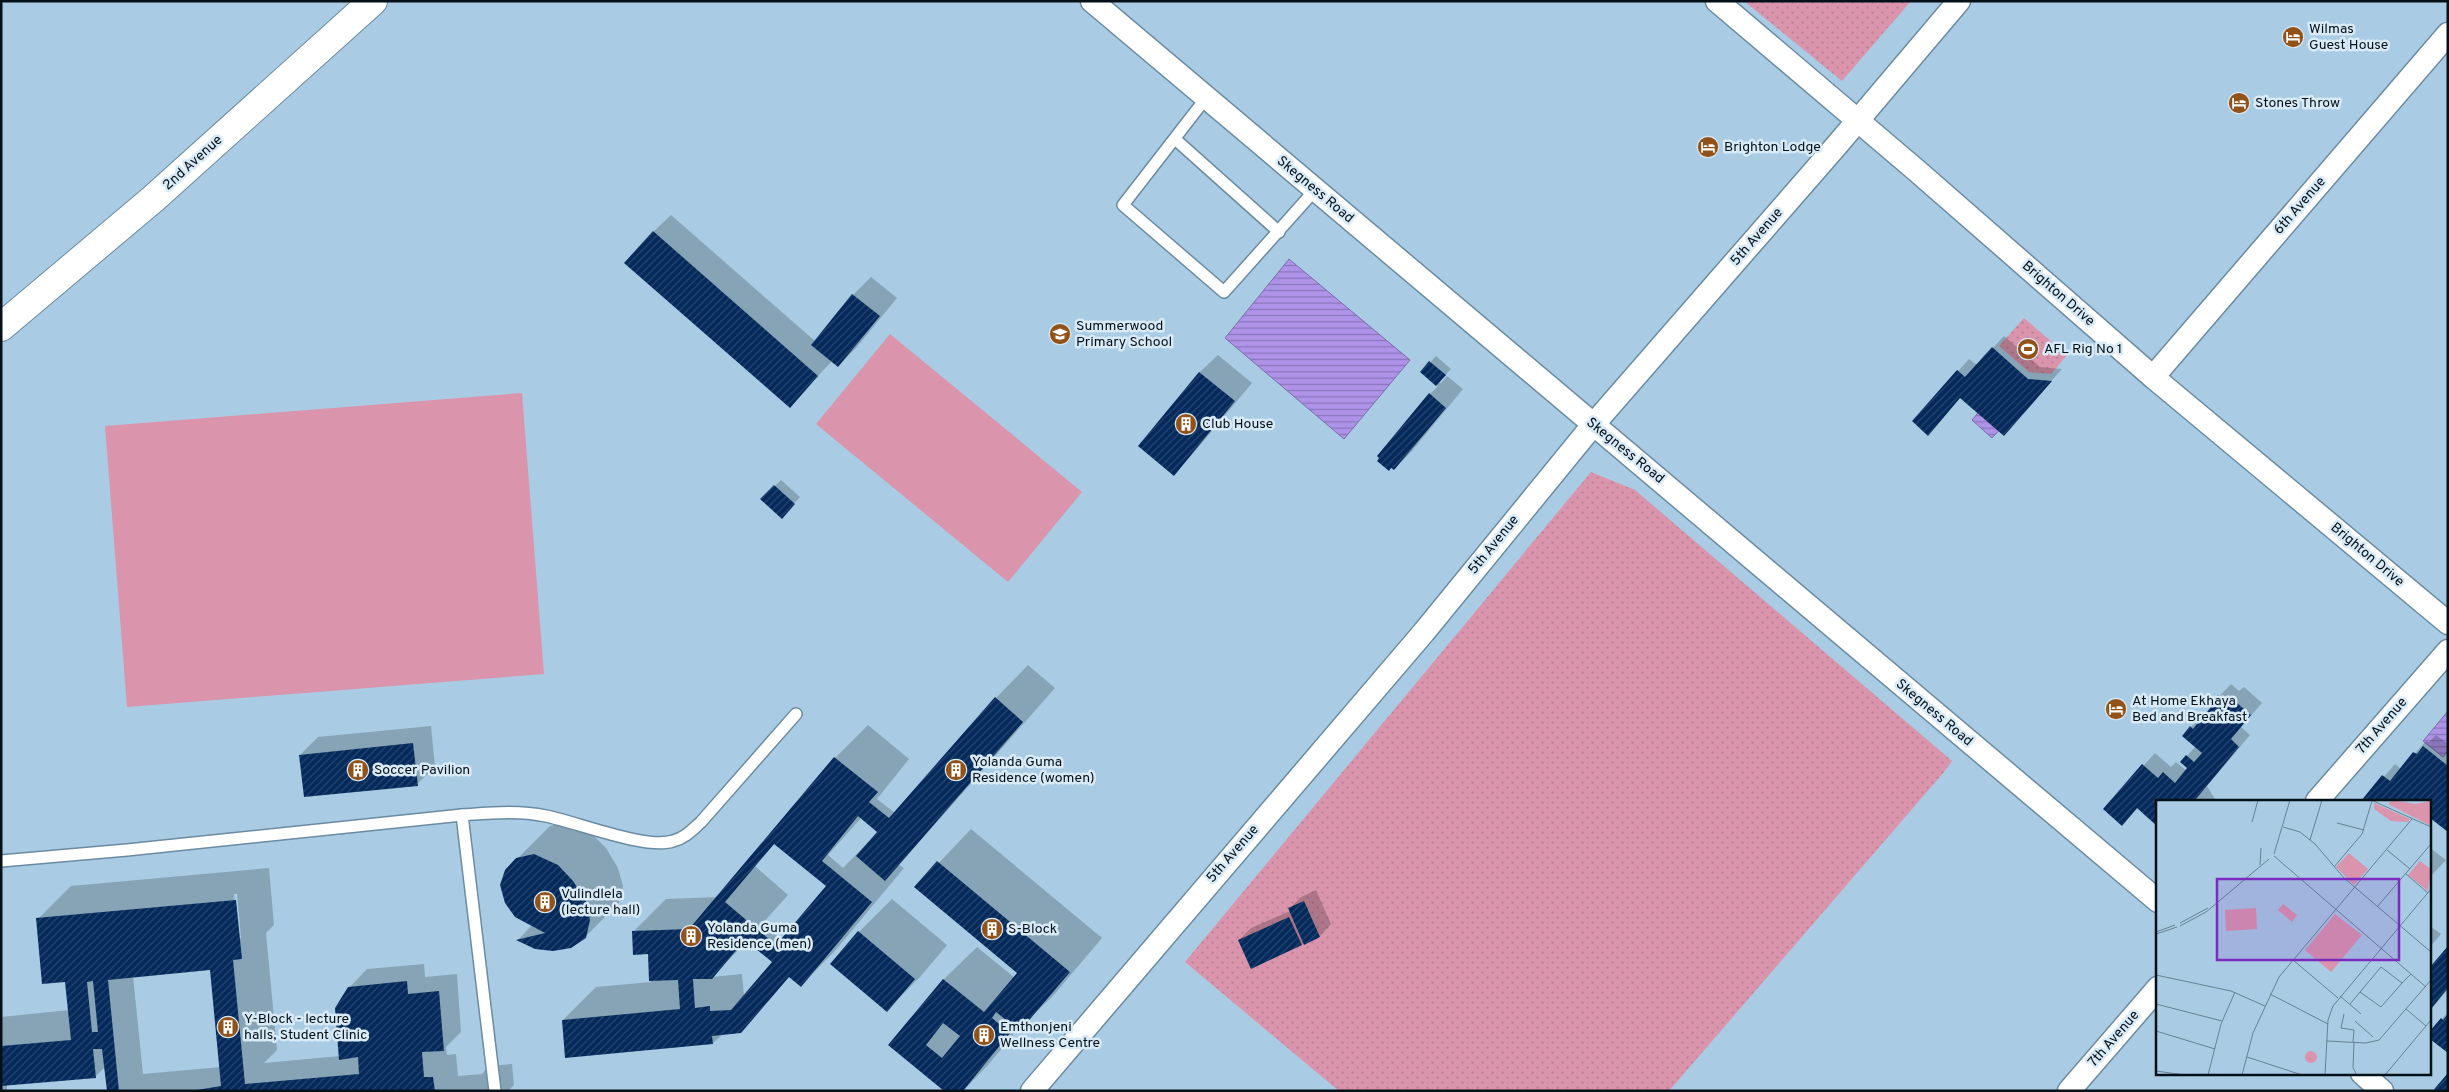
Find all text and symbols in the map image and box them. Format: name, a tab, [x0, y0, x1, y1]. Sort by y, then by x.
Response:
place label: Wilmas Guest House	[2309, 21, 2388, 54]
hotel icon: Wilmas Guest House	[2281, 25, 2305, 49]
hotel icon: Stones Throw	[2227, 91, 2251, 115]
place label: Stones Throw	[2255, 95, 2340, 112]
street label: 2nd Avenue	[160, 132, 226, 194]
hotel icon: Brighton Lodge	[1696, 135, 1720, 159]
place label: Brighton Lodge	[1724, 139, 1821, 156]
street label: Skegness Road	[1273, 153, 1357, 227]
street label: 6th Avenue	[2270, 174, 2330, 238]
street label: 5th Avenue	[1727, 205, 1787, 269]
street label: Brighton Drive	[2018, 258, 2098, 330]
place label: Summerwood Primary School	[1076, 318, 1172, 351]
school or university icon: Summerwood Primary School	[1048, 322, 1072, 346]
sports icon: AFL Rig No 1	[2016, 337, 2040, 361]
place label: AFL Rig No 1	[2044, 341, 2122, 358]
building icon: Club House	[1174, 412, 1198, 436]
street label: Skegness Road	[1583, 414, 1667, 488]
place label: Club House	[1202, 416, 1273, 433]
street label: 5th Avenue	[1465, 512, 1523, 578]
street label: Brighton Drive	[2327, 519, 2407, 591]
street label: Skegness Road	[1892, 676, 1976, 750]
place label: At Home Ekhaya Bed and Breakfast	[2132, 693, 2247, 726]
street label: 7th Avenue	[2353, 694, 2411, 758]
hotel icon: At Home Ekhaya Bed and Breakfast	[2104, 697, 2128, 721]
place label: Yolanda Guma Residence (women)	[972, 754, 1095, 787]
building icon: Soccer Pavilion	[346, 758, 370, 782]
building icon: Yolanda Guma Residence (women)	[944, 758, 968, 782]
place label: Soccer Pavilion	[374, 762, 470, 779]
inset map	[2156, 800, 2432, 1074]
street label: 5th Avenue	[1203, 822, 1263, 886]
place label: Vulindlela (lecture hall)	[561, 886, 640, 919]
building icon: Vulindlela (lecture hall)	[533, 890, 557, 914]
building icon: S-Block	[980, 917, 1004, 941]
place label: Yolanda Guma Residence (men)	[707, 920, 811, 953]
place label: S-Block	[1008, 921, 1057, 938]
building icon: Yolanda Guma Residence (men)	[679, 924, 703, 948]
street label: 7th Avenue	[2085, 1007, 2143, 1071]
place label: Y-Block - lecture halls, Student Clinic	[244, 1011, 367, 1044]
building icon: Y-Block - lecture halls, Student Clinic	[216, 1015, 240, 1039]
place label: Emthonjeni Wellness Centre	[1000, 1019, 1100, 1052]
building icon: Emthonjeni Wellness Centre	[972, 1023, 996, 1047]

